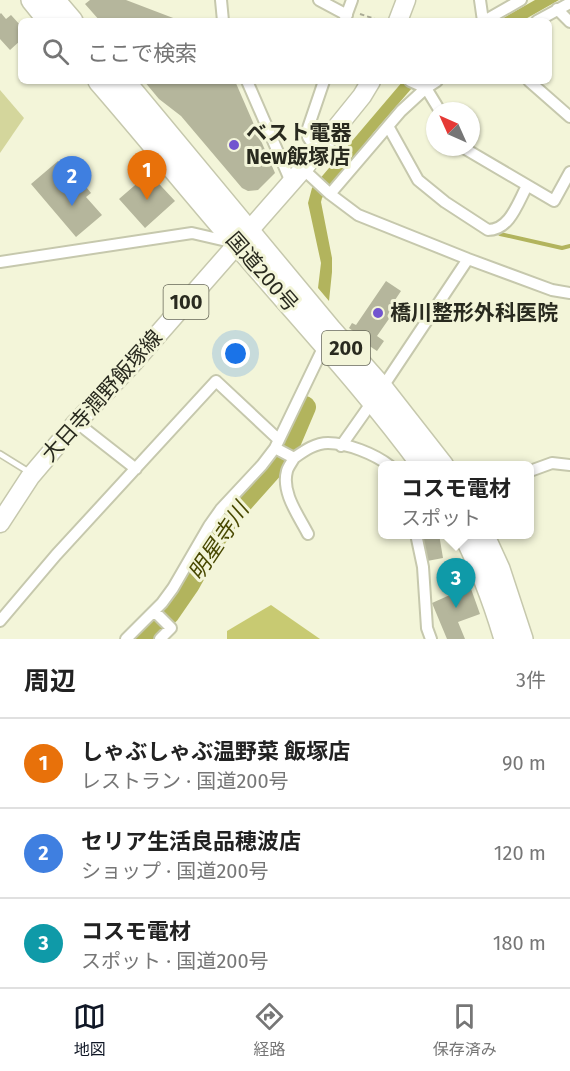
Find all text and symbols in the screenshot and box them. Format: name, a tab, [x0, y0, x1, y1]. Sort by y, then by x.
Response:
search box	[18, 18, 552, 84]
icon: search	[39, 35, 72, 68]
text: ここで検索	[87, 40, 197, 67]
north arrow	[426, 102, 480, 156]
place label: ベスト電器 New飯塚店	[246, 120, 351, 170]
marker: ベスト電器 New飯塚店	[227, 138, 241, 152]
pin: 1	[128, 150, 166, 200]
pin: 2	[52, 156, 92, 206]
street label: 国道200号	[220, 227, 304, 317]
road number: 100	[164, 285, 208, 319]
place label: 橋川整形外科医院	[390, 300, 558, 326]
marker: 橋川整形外科医院	[371, 306, 385, 320]
street label: 大日寺潤野飯塚線	[36, 325, 168, 467]
road number: 200	[322, 331, 370, 365]
your location	[221, 339, 250, 368]
popup	[378, 461, 534, 539]
text: コスモ電材	[401, 475, 511, 502]
water label: 明星寺川	[183, 496, 255, 585]
text: スポット	[401, 506, 481, 530]
pin: 3	[436, 558, 476, 608]
text: 周辺	[24, 666, 76, 697]
text: 3件	[516, 668, 546, 692]
text: しゃぶしゃぶ温野菜 飯塚店	[81, 738, 350, 765]
text: 1	[39, 751, 48, 775]
text: 90 m	[502, 751, 546, 775]
text: レストラン · 国道200号	[81, 769, 289, 793]
text: セリア生活良品穂波店	[81, 828, 301, 855]
text: 2	[38, 841, 49, 865]
text: 120 m	[494, 841, 546, 865]
text: ショップ · 国道200号	[81, 859, 269, 883]
text: コスモ電材	[81, 918, 191, 945]
text: 3	[38, 931, 49, 955]
text: 180 m	[493, 931, 546, 955]
text: スポット · 国道200号	[81, 949, 269, 973]
tab: 地図	[73, 1000, 106, 1060]
tab: 経路	[253, 1000, 286, 1060]
tab: 保存済み	[433, 1000, 497, 1060]

